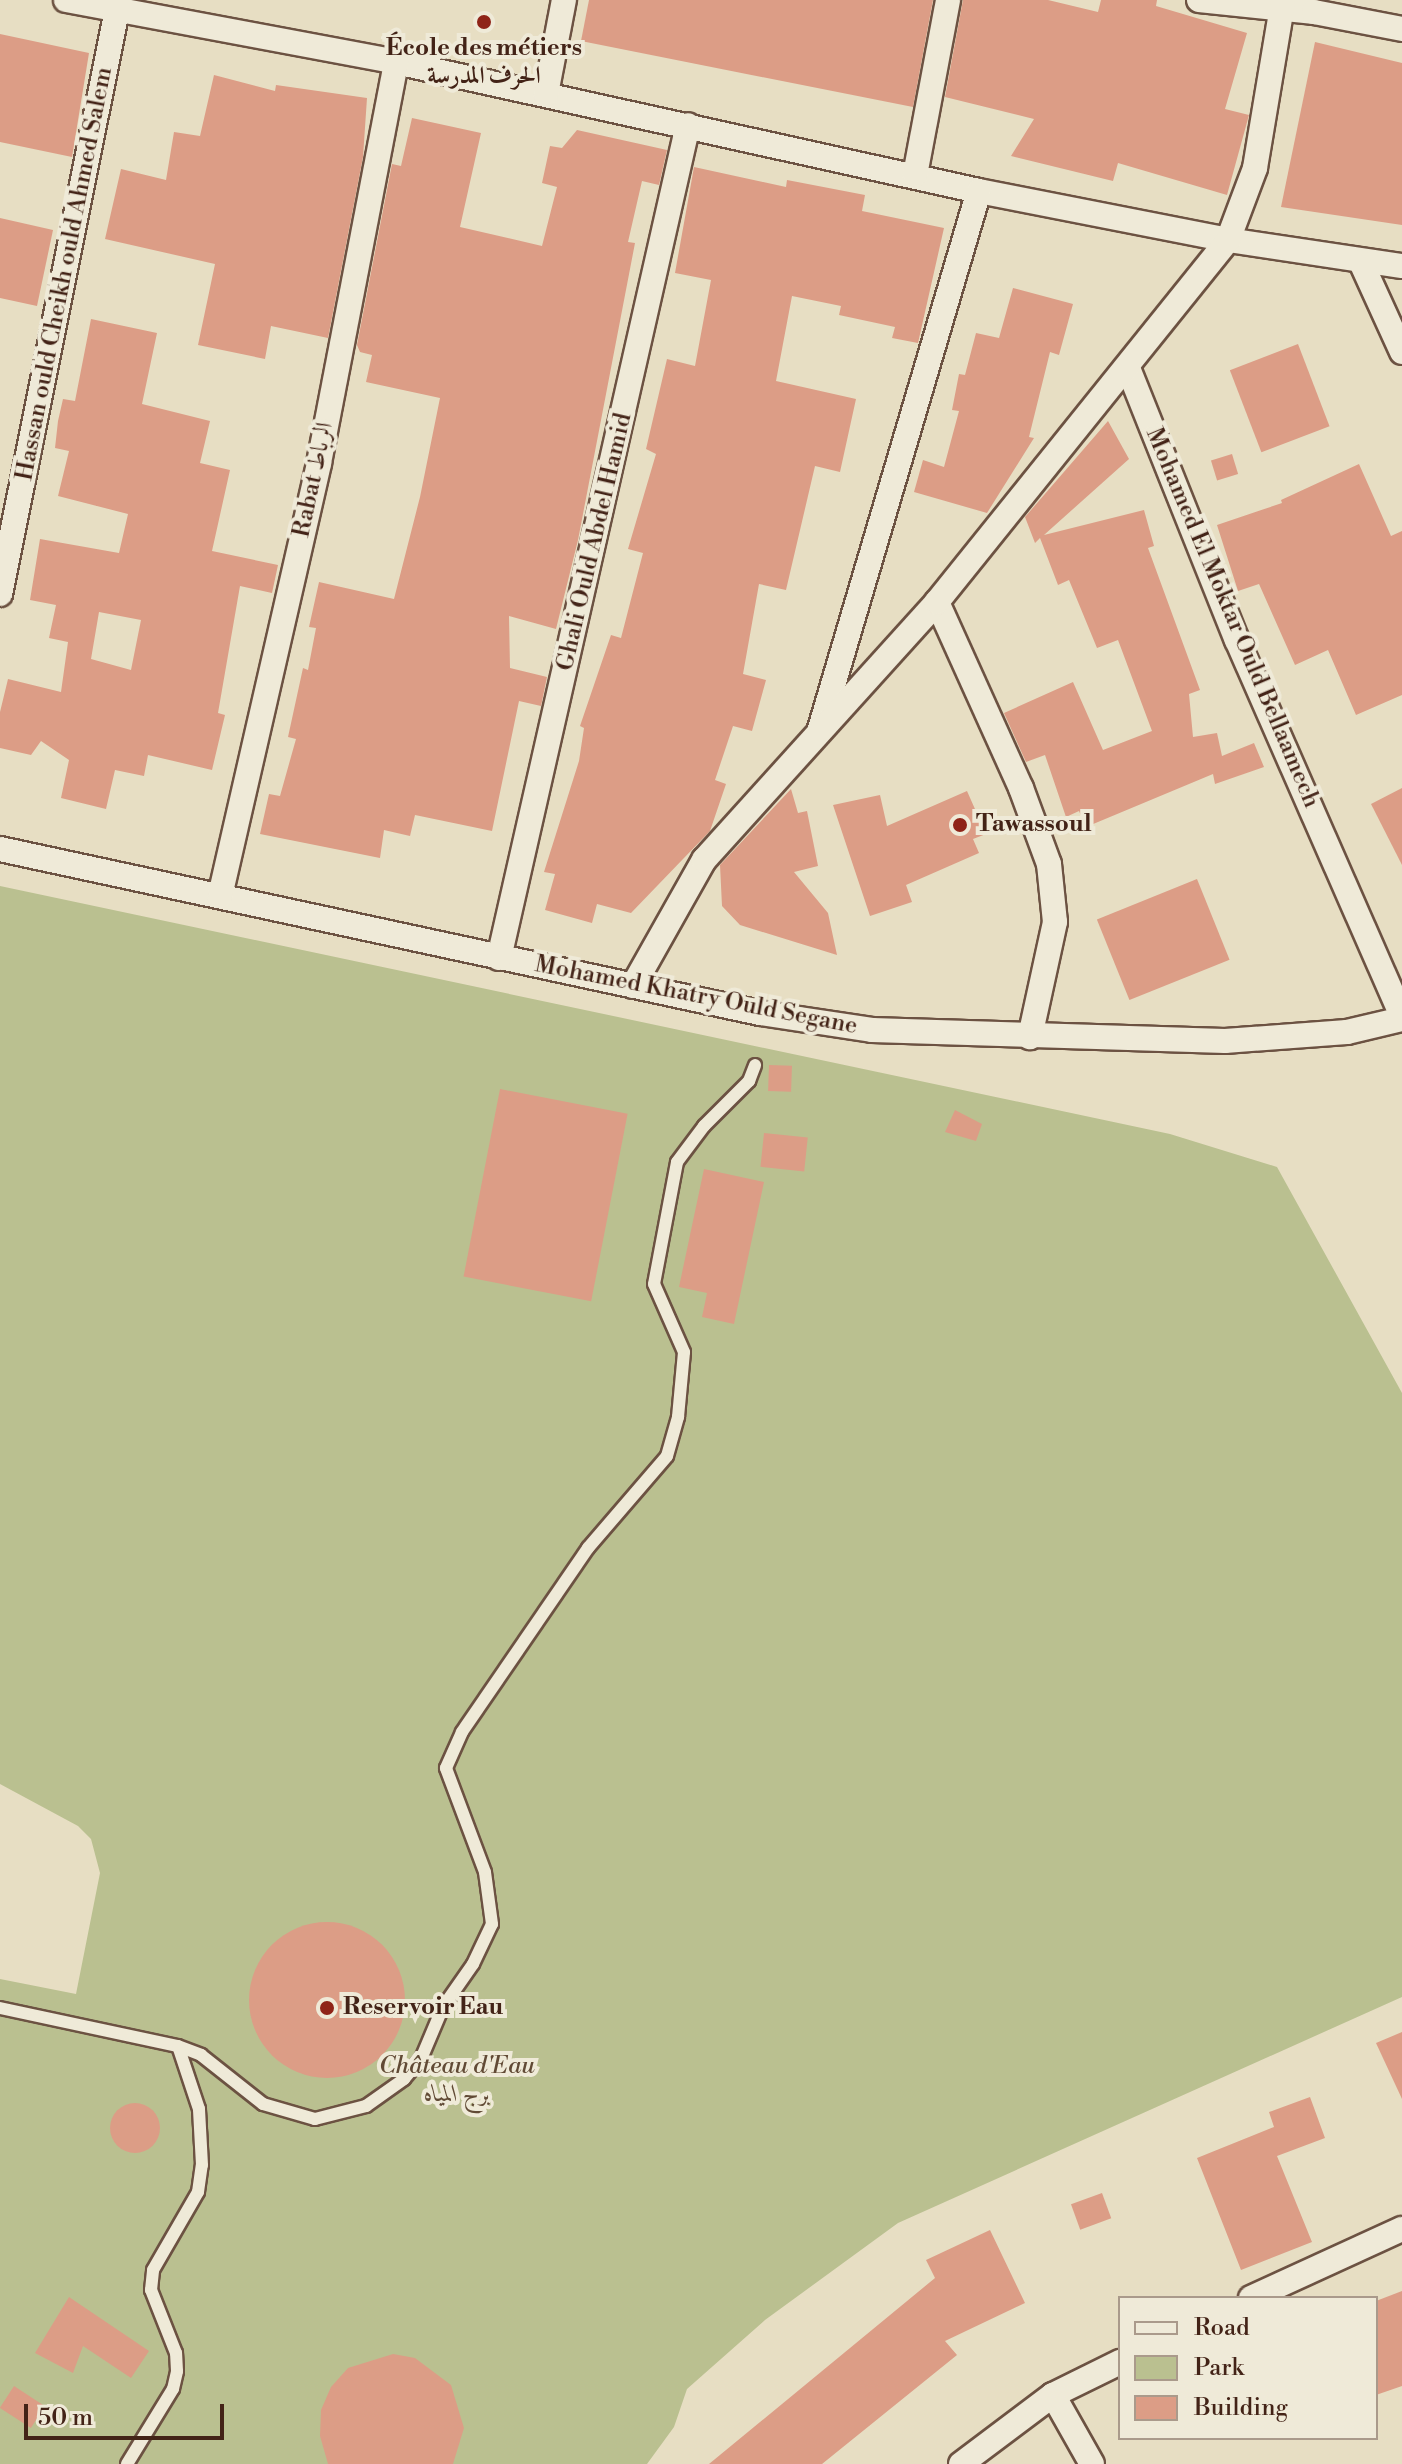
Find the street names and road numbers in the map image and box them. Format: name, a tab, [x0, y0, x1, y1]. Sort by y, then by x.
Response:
street label: Hassan ould Cheikh ould Ahmed Salem	[11, 65, 119, 483]
street label: Ghali Ould Abdel Hamid	[551, 410, 639, 674]
street label: Rabat الرباط	[288, 420, 340, 540]
street label: Mohamed El Moktar Ould Bellaamech	[1139, 424, 1325, 812]
street label: Mohamed Khatry Ould Segane	[532, 951, 860, 1041]

